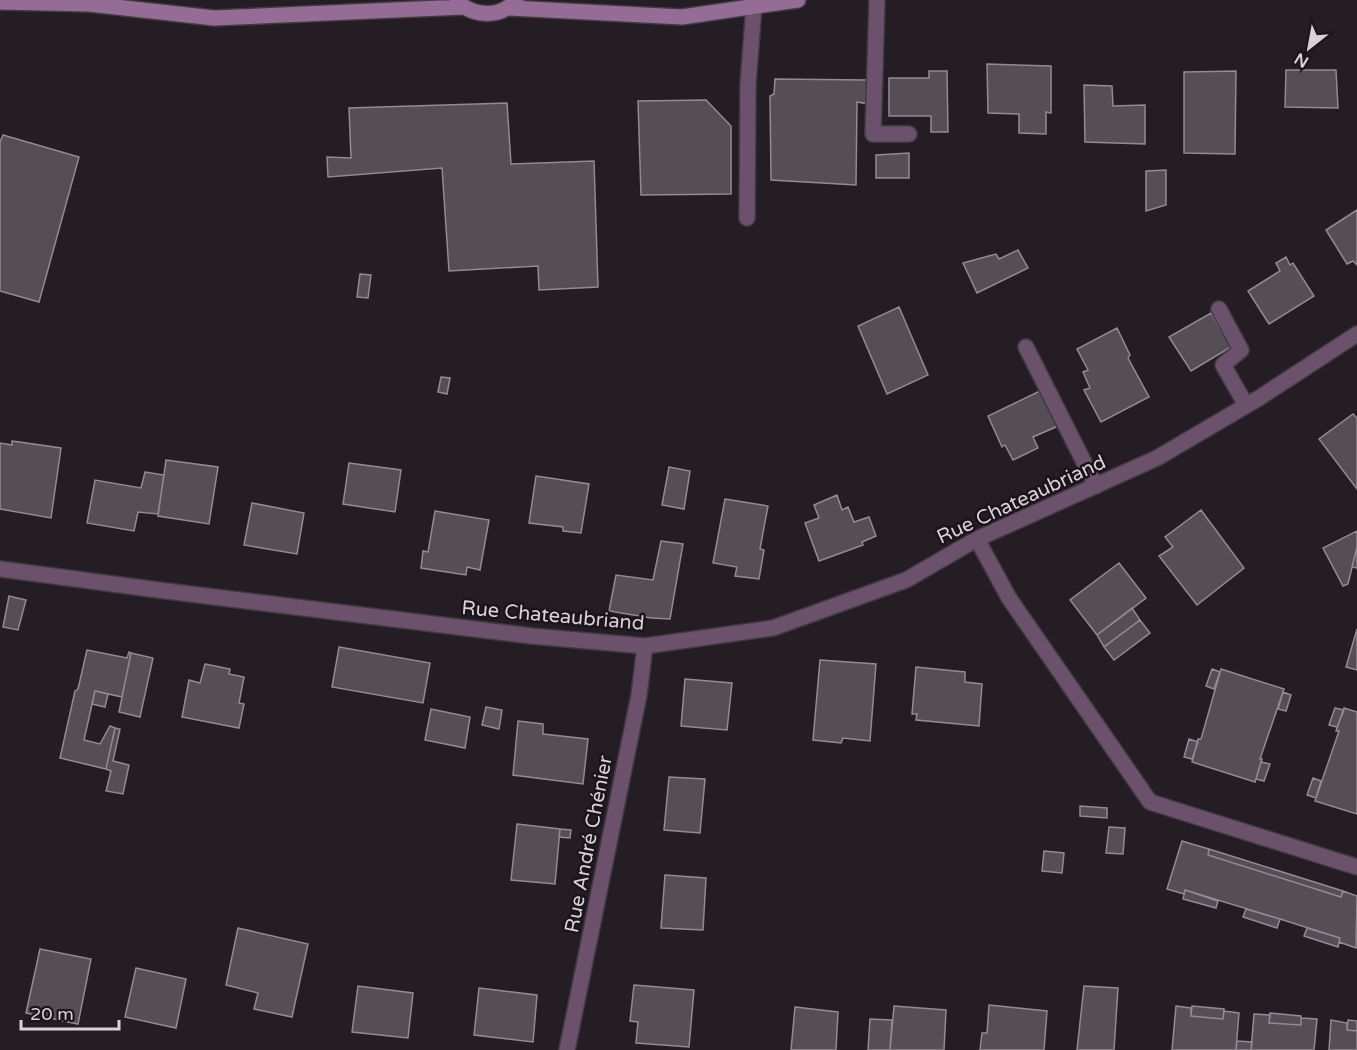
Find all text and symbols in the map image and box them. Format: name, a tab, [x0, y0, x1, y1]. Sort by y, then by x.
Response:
north arrow	[1279, 18, 1339, 78]
text: N	[1291, 48, 1312, 72]
street label: Rue Chateaubriand	[933, 450, 1110, 550]
street label: Rue Chateaubriand	[460, 596, 645, 636]
street label: Rue André Chénier	[560, 753, 618, 935]
scale bar	[21, 993, 118, 1031]
text: 20 m	[30, 1003, 74, 1025]

